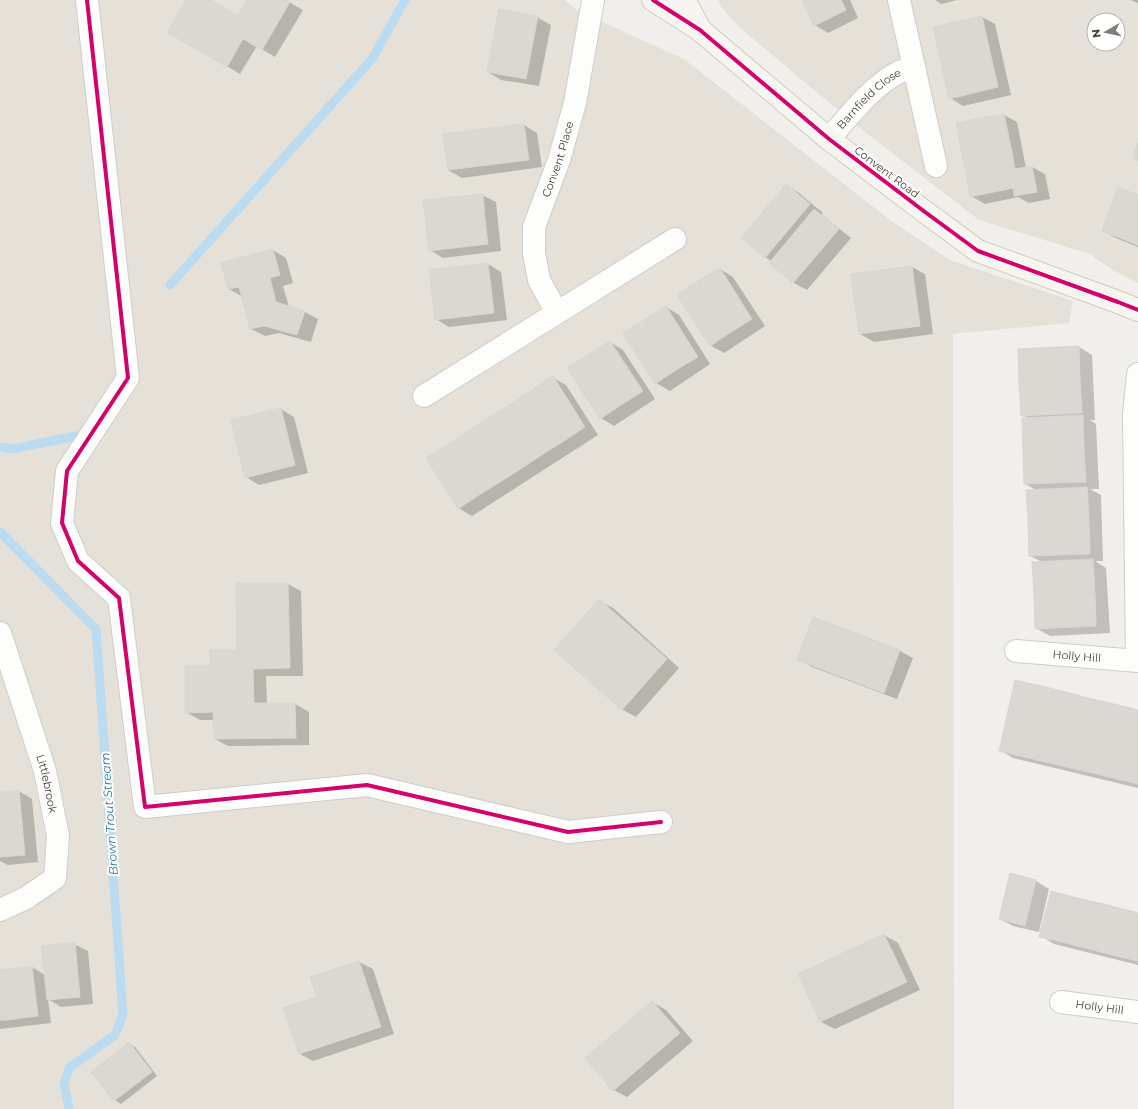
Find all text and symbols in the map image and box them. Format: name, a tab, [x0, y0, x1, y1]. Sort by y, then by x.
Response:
north arrow	[1086, 12, 1126, 52]
text: N	[1089, 28, 1104, 39]
street label: Barnfield Close	[834, 65, 904, 132]
street label: Convent Place	[539, 119, 577, 199]
street label: Convent Road	[852, 143, 922, 201]
street label: Holly Hill	[1052, 647, 1102, 665]
water label: Brown Trout Stream	[97, 752, 121, 876]
street label: Littlebrook	[33, 753, 60, 815]
street label: Holly Hill	[1075, 997, 1125, 1017]

